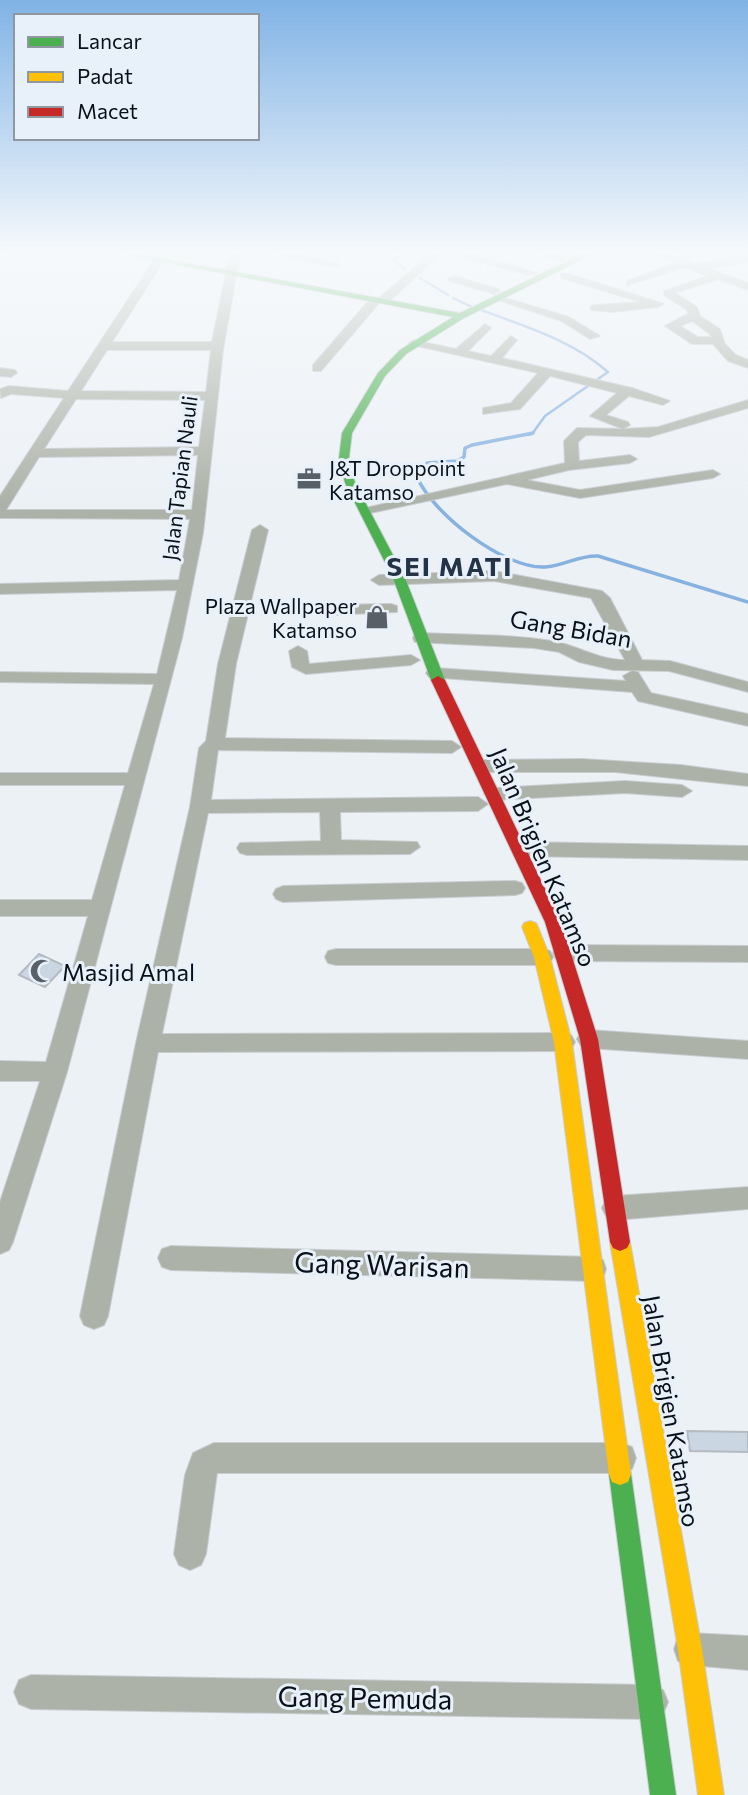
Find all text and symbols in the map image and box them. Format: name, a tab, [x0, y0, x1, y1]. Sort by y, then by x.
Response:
legend	[14, 14, 259, 140]
text: Lancar	[77, 28, 142, 53]
text: Padat	[77, 63, 133, 88]
text: Macet	[77, 98, 138, 123]
street label: Jalan Tapian Nauli	[156, 394, 202, 562]
place label: J&T Droppoint Katamso	[329, 455, 465, 504]
office icon: J&T Droppoint Katamso	[295, 465, 323, 493]
district label: SEI MATI	[387, 550, 513, 581]
place label: Plaza Wallpaper Katamso	[205, 593, 357, 642]
shop icon: Plaza Wallpaper Katamso	[363, 603, 391, 631]
street label: Gang Bidan	[508, 603, 634, 653]
street label: Jalan Brigjen Katamso	[485, 743, 603, 971]
mosque icon: Masjid Amal	[28, 957, 56, 985]
place label: Masjid Amal	[62, 957, 195, 986]
street label: Gang Warisan	[294, 1244, 470, 1284]
street label: Jalan Brigjen Katamso	[637, 1293, 707, 1529]
street label: Gang Pemuda	[277, 1678, 453, 1716]

